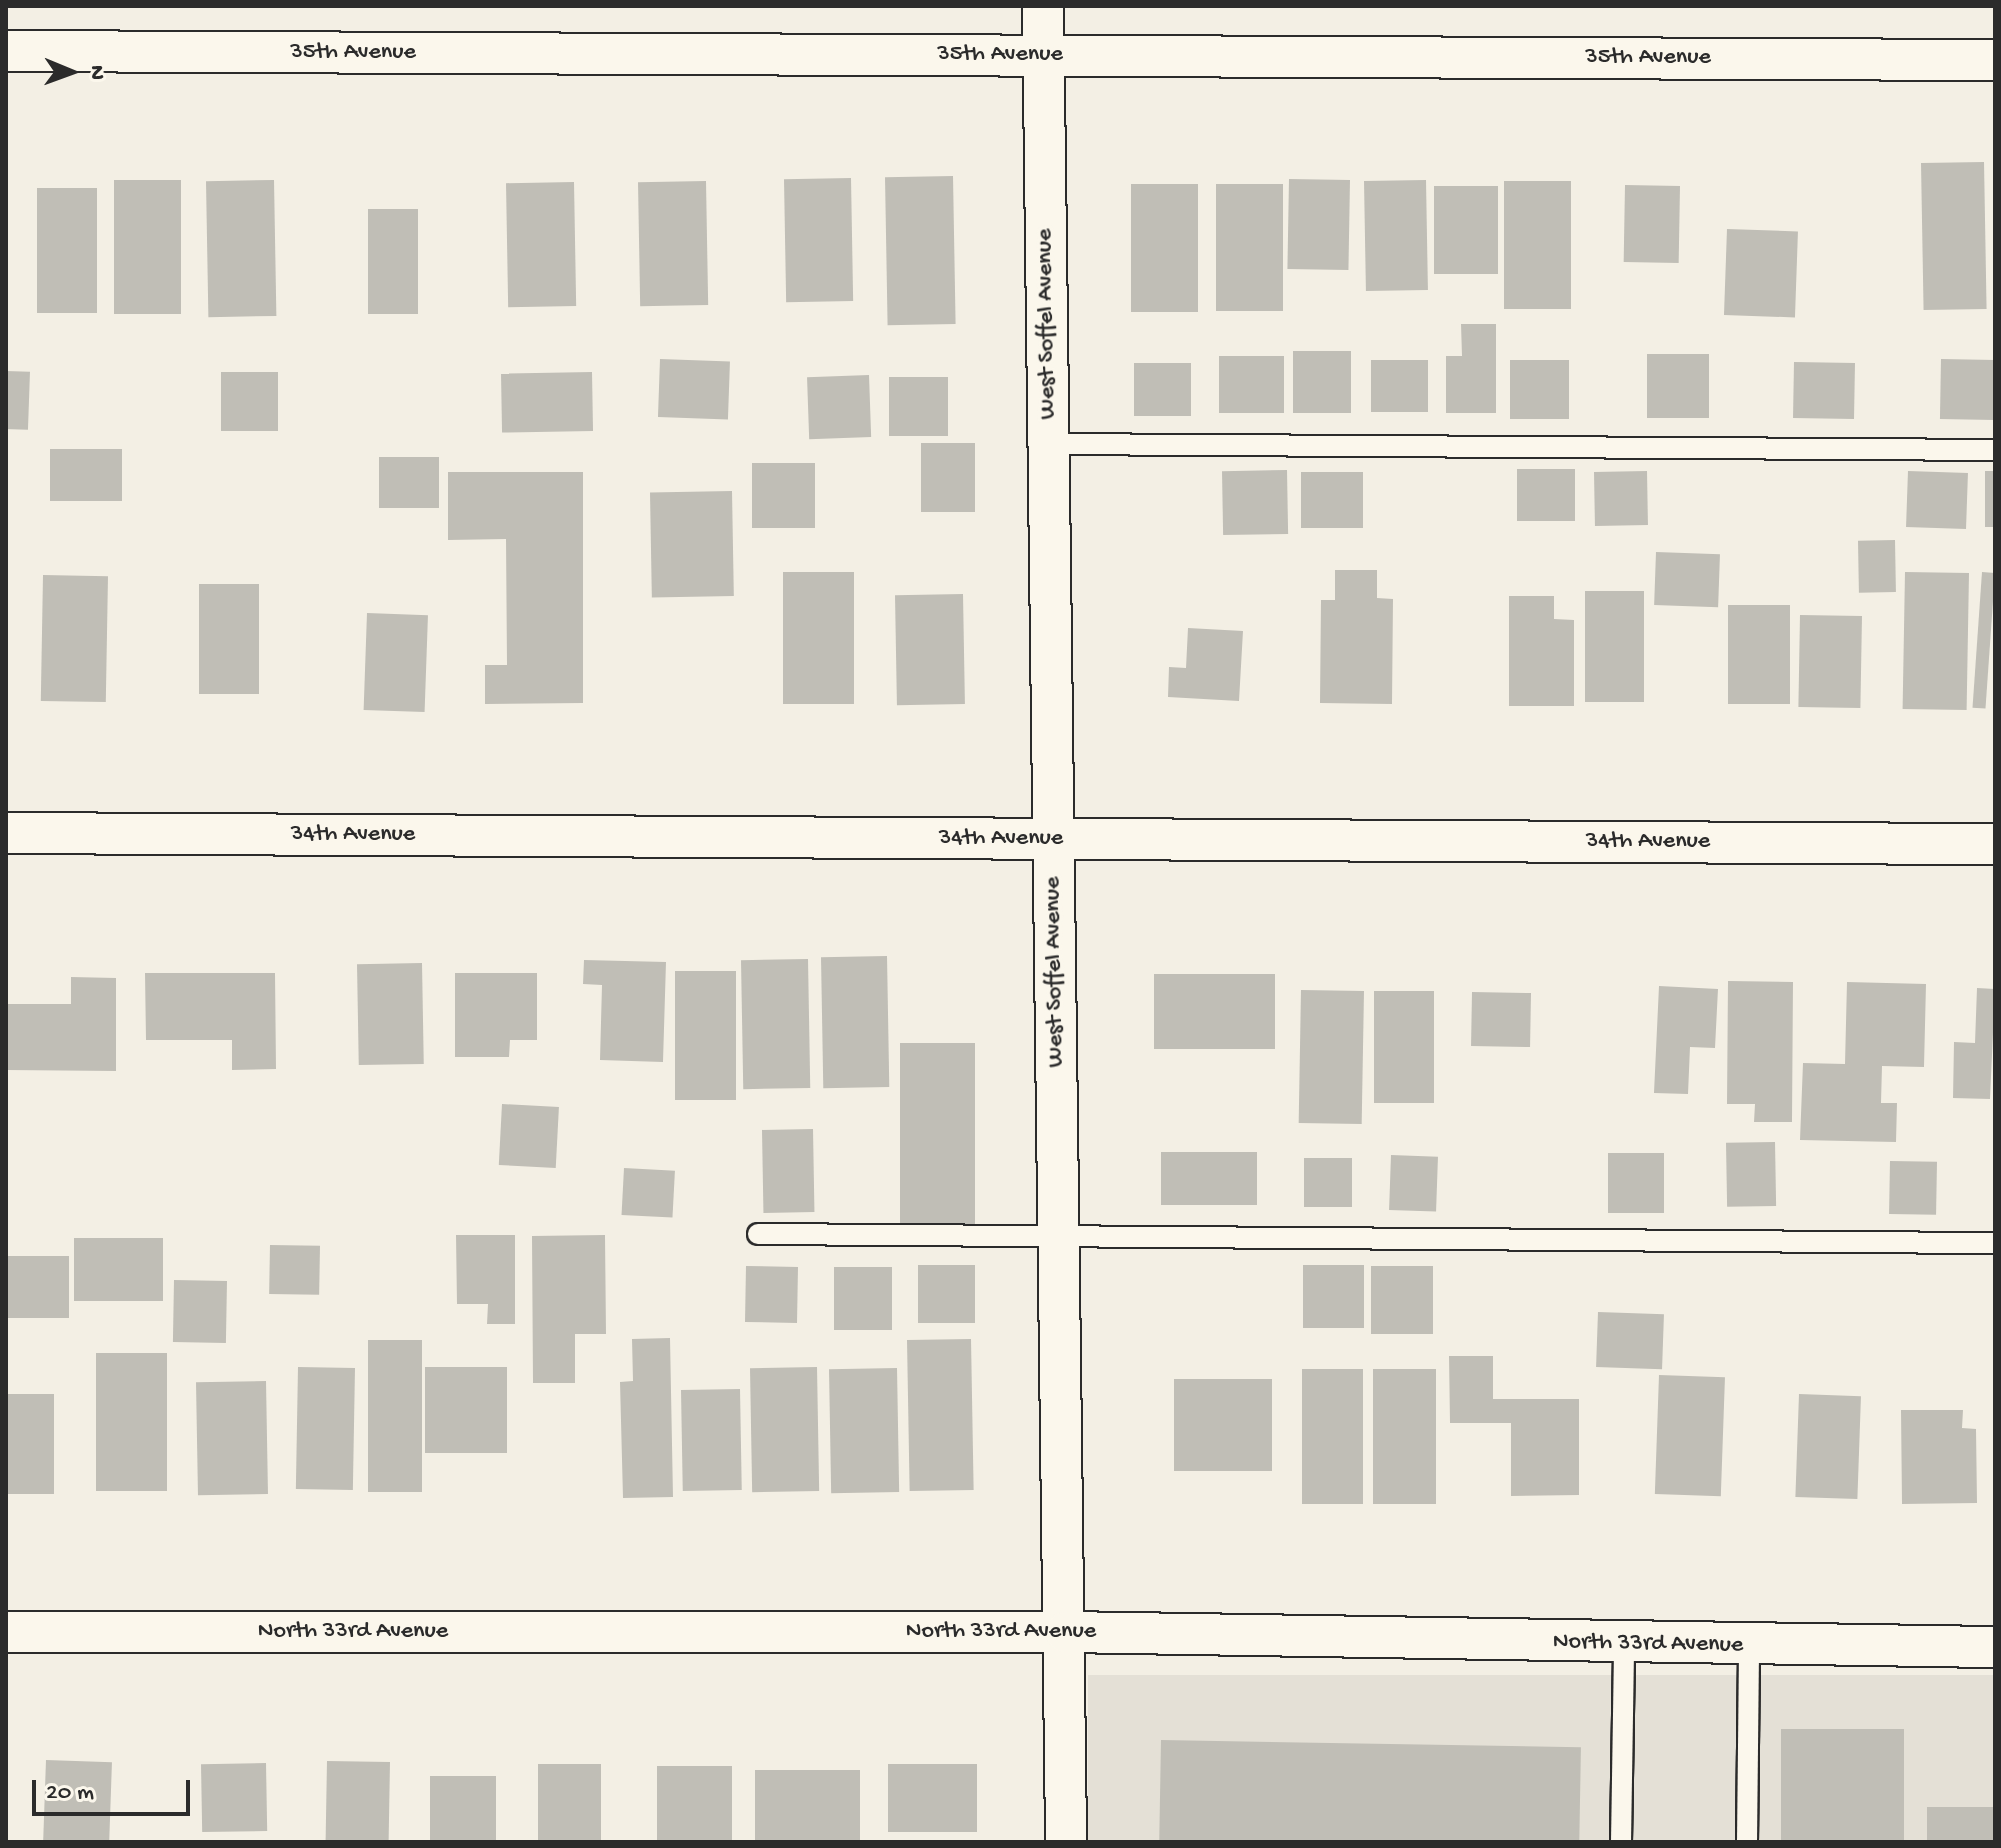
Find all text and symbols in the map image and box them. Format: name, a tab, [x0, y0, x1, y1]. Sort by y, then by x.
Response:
north arrow	[32, 32, 112, 112]
street label: 35th Avenue	[290, 39, 416, 67]
street label: 35th Avenue	[937, 41, 1063, 69]
street label: 35th Avenue	[1585, 44, 1711, 72]
text: N	[83, 65, 109, 80]
street label: West Soffel Avenue	[1031, 228, 1063, 420]
street label: 34th Avenue	[291, 821, 415, 849]
street label: 34th Avenue	[939, 825, 1063, 853]
street label: 34th Avenue	[1586, 828, 1710, 856]
street label: West Soffel Avenue	[1039, 876, 1071, 1068]
street label: North 33rd Avenue	[258, 1618, 448, 1646]
street label: North 33rd Avenue	[906, 1618, 1096, 1646]
street label: North 33rd Avenue	[1553, 1628, 1743, 1660]
scale bar	[36, 1764, 194, 1814]
text: 20 m	[46, 1779, 94, 1808]

